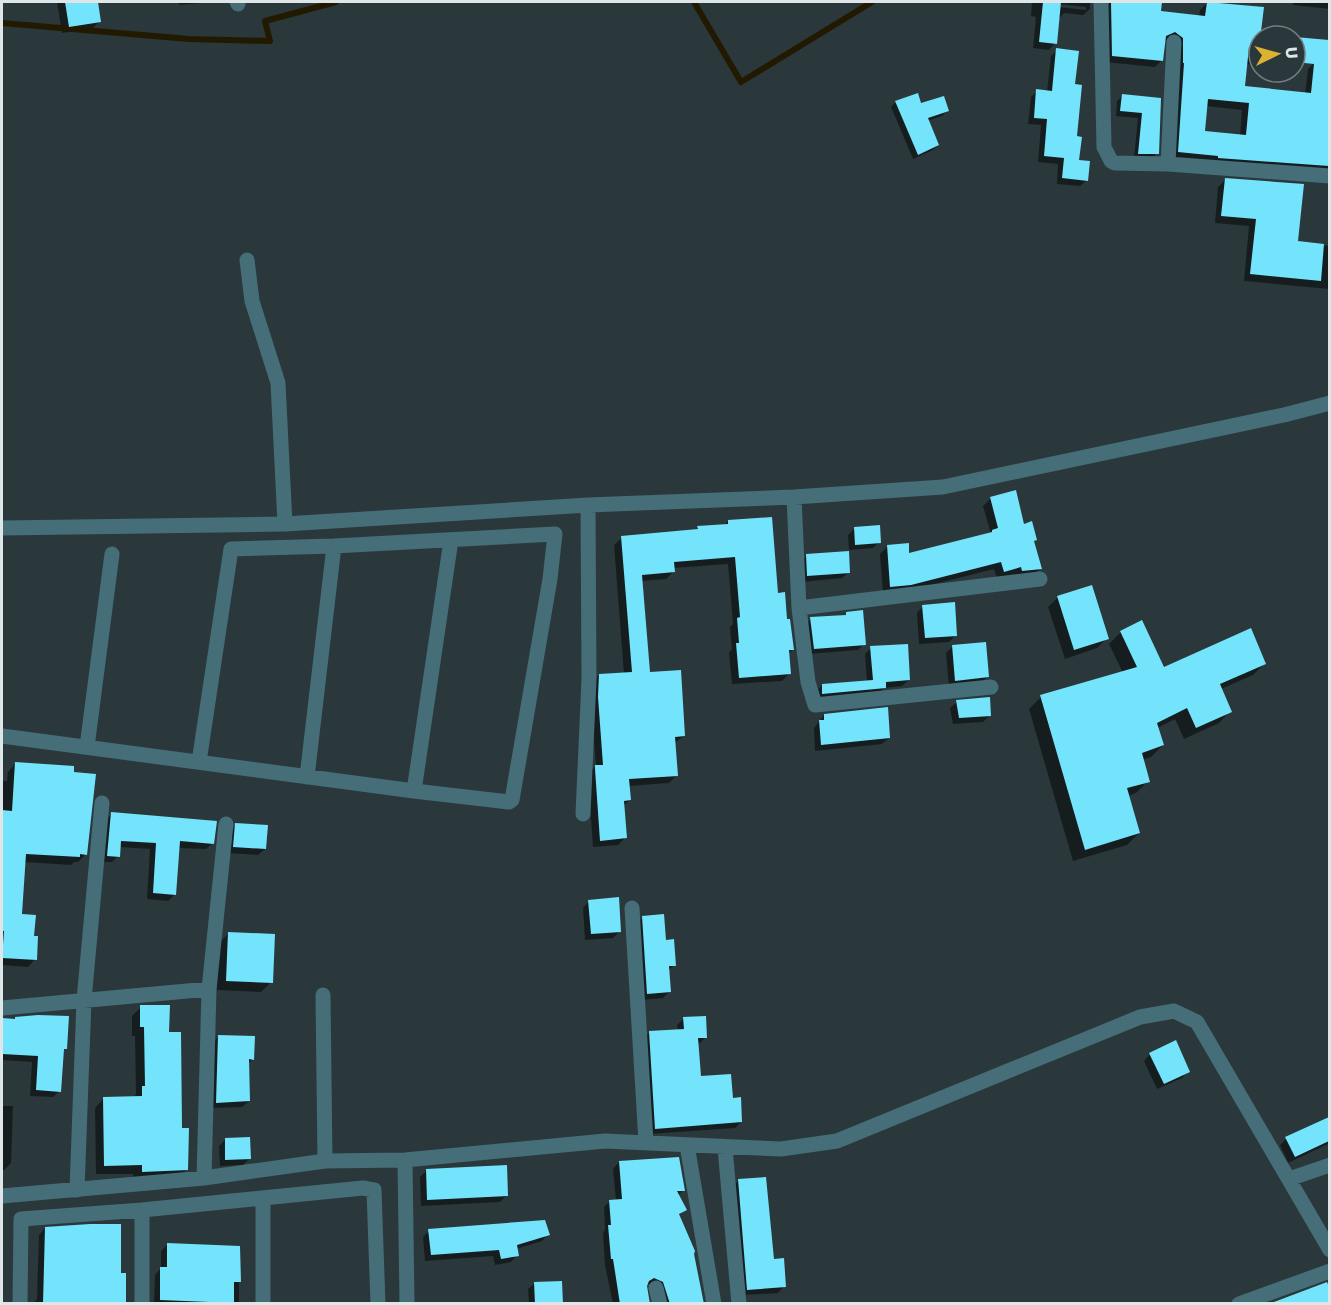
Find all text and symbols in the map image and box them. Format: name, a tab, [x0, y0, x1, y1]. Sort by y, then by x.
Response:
north arrow	[1247, 24, 1307, 84]
text: U	[1281, 46, 1302, 59]

